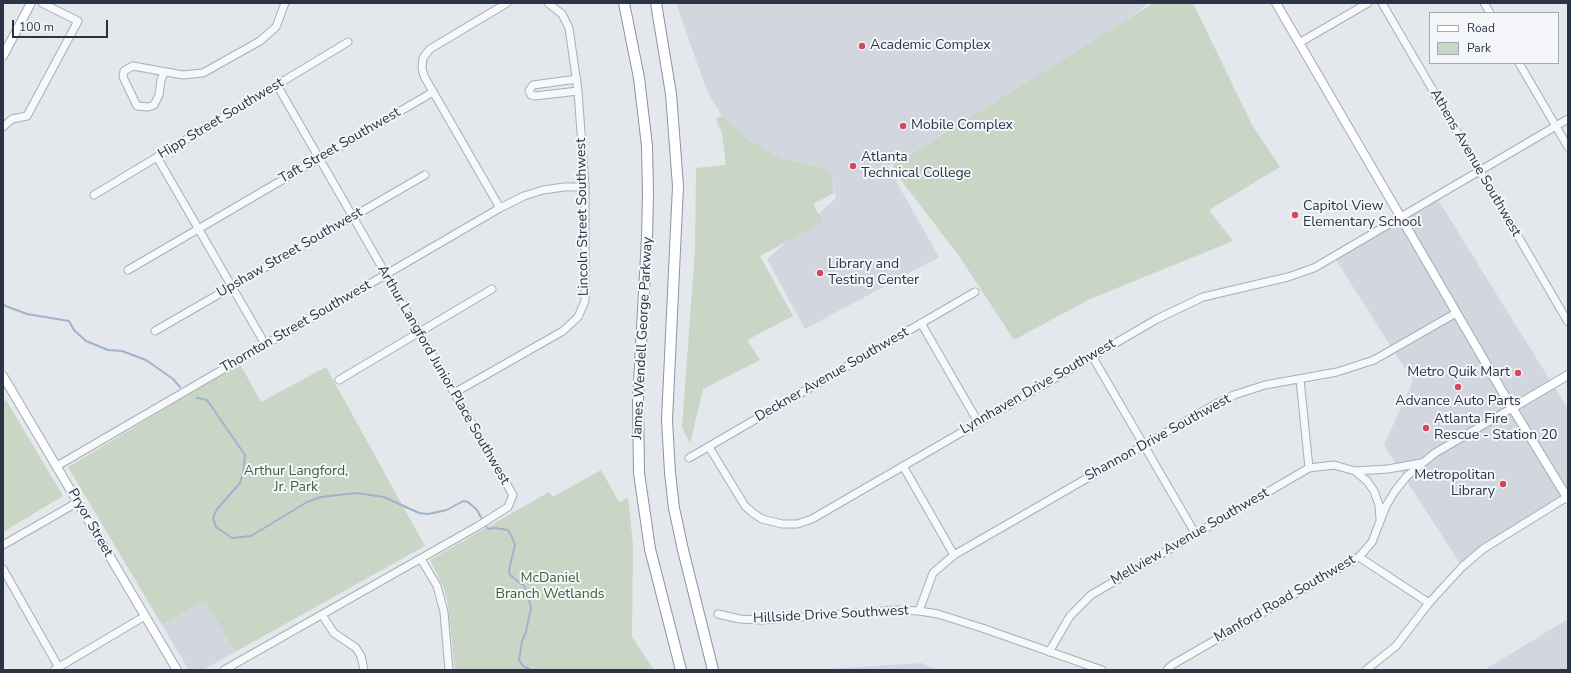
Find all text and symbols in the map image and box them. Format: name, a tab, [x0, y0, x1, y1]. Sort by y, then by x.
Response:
scale bar	[14, 12, 110, 38]
legend	[1429, 12, 1559, 64]
text: 100 m	[19, 19, 54, 35]
text: Road	[1467, 20, 1495, 36]
place label: Academic Complex	[870, 38, 991, 54]
text: Park	[1467, 40, 1491, 56]
marker: Academic Complex	[857, 41, 867, 51]
street label: Hipp Street Southwest	[155, 75, 287, 163]
street label: Athens Avenue Southwest	[1426, 86, 1524, 240]
street label: Taft Street Southwest	[276, 104, 404, 188]
place label: Mobile Complex	[911, 118, 1013, 134]
marker: Mobile Complex	[898, 121, 908, 131]
street label: Lincoln Street Southwest	[573, 138, 593, 296]
place label: Atlanta Technical College	[861, 150, 971, 182]
marker: Atlanta Technical College	[848, 161, 858, 171]
place label: Capitol View Elementary School	[1303, 199, 1421, 232]
street label: Upshaw Street Southwest	[214, 204, 366, 302]
marker: Capitol View Elementary School	[1290, 210, 1300, 220]
street label: James Wendell George Parkway	[629, 236, 657, 440]
place label: Library and Testing Center	[828, 257, 919, 290]
street label: Arthur Langford Junior Place Southwest	[373, 262, 513, 488]
marker: Library and Testing Center	[815, 268, 825, 278]
street label: Thornton Street Southwest	[218, 277, 374, 377]
street label: Deckner Avenue Southwest	[752, 324, 912, 426]
street label: Lynnhaven Drive Southwest	[958, 336, 1118, 438]
place label: Metro Quik Mart	[1407, 365, 1510, 381]
marker: Metro Quik Mart	[1513, 368, 1523, 378]
marker: Advance Auto Parts	[1453, 382, 1463, 392]
street label: Shannon Drive Southwest	[1082, 391, 1234, 485]
place label: Advance Auto Parts	[1395, 394, 1521, 410]
place label: Atlanta Fire Rescue - Station 20	[1434, 412, 1557, 444]
marker: Atlanta Fire Rescue - Station 20	[1421, 423, 1431, 433]
park label: Arthur Langford, Jr. Park	[244, 464, 348, 496]
place label: Metropolitan Library	[1414, 468, 1495, 500]
marker: Metropolitan Library	[1498, 479, 1508, 489]
street label: Mellview Avenue Southwest	[1108, 485, 1272, 589]
street label: Pryor Street	[64, 486, 116, 560]
street label: Manford Road Southwest	[1211, 552, 1359, 646]
park label: McDaniel Branch Wetlands	[495, 571, 605, 604]
street label: Hillside Drive Southwest	[753, 603, 909, 627]

